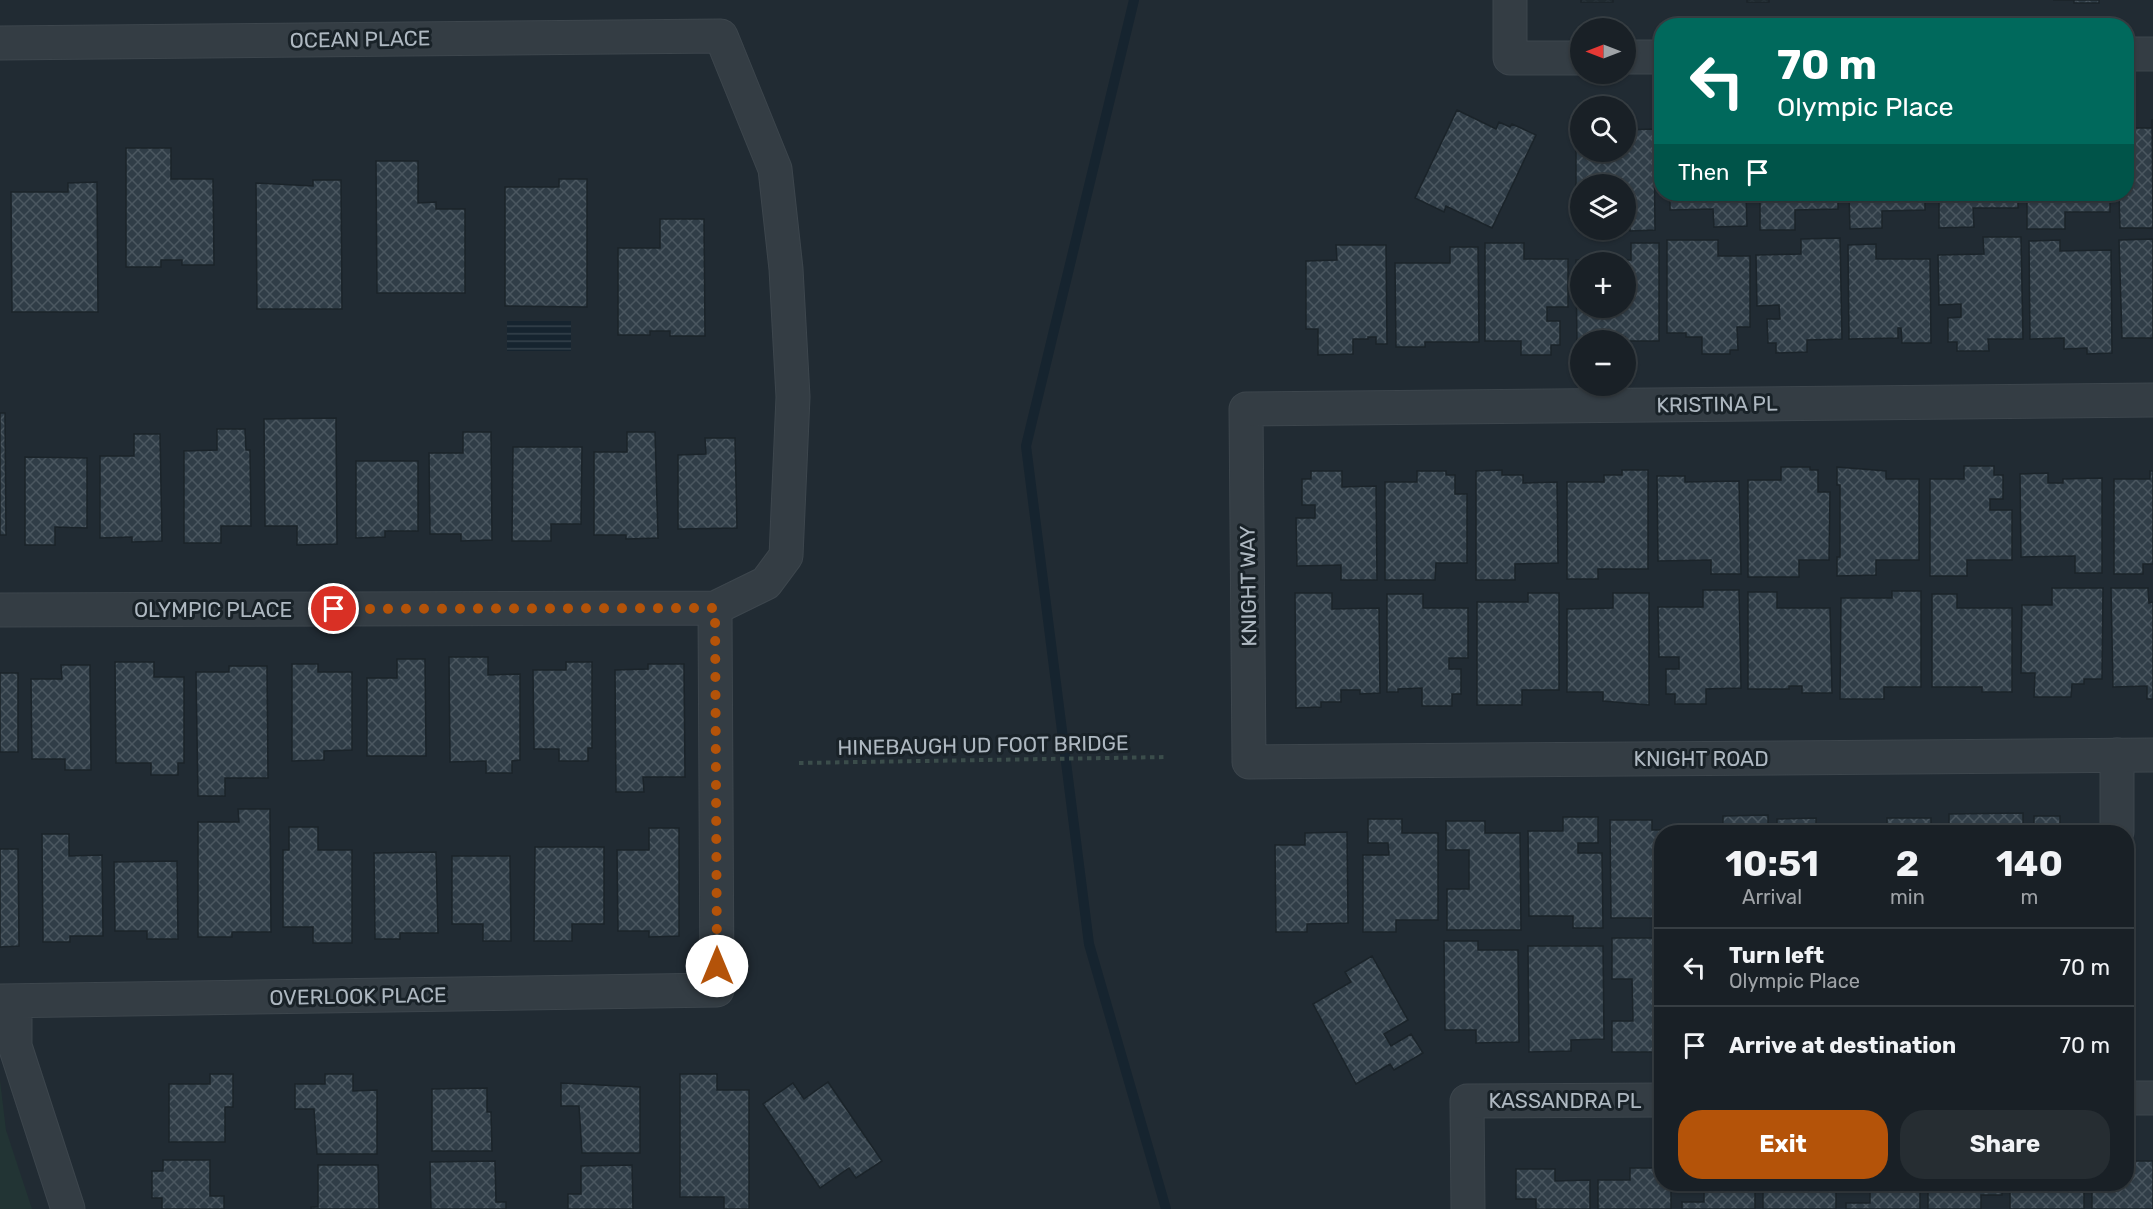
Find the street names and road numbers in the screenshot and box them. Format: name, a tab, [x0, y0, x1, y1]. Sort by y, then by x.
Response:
street label: OCEAN PLACE	[290, 25, 430, 53]
street label: KRISTINA PL	[1656, 390, 1778, 418]
street label: KNIGHT WAY	[1234, 525, 1262, 647]
street label: OLYMPIC PLACE	[134, 597, 292, 622]
street label: HINEBAUGH UD FOOT BRIDGE	[837, 730, 1129, 760]
street label: KNIGHT ROAD	[1633, 746, 1769, 771]
street label: OVERLOOK PLACE	[269, 982, 447, 1010]
street label: KASSANDRA PL	[1488, 1088, 1642, 1113]

